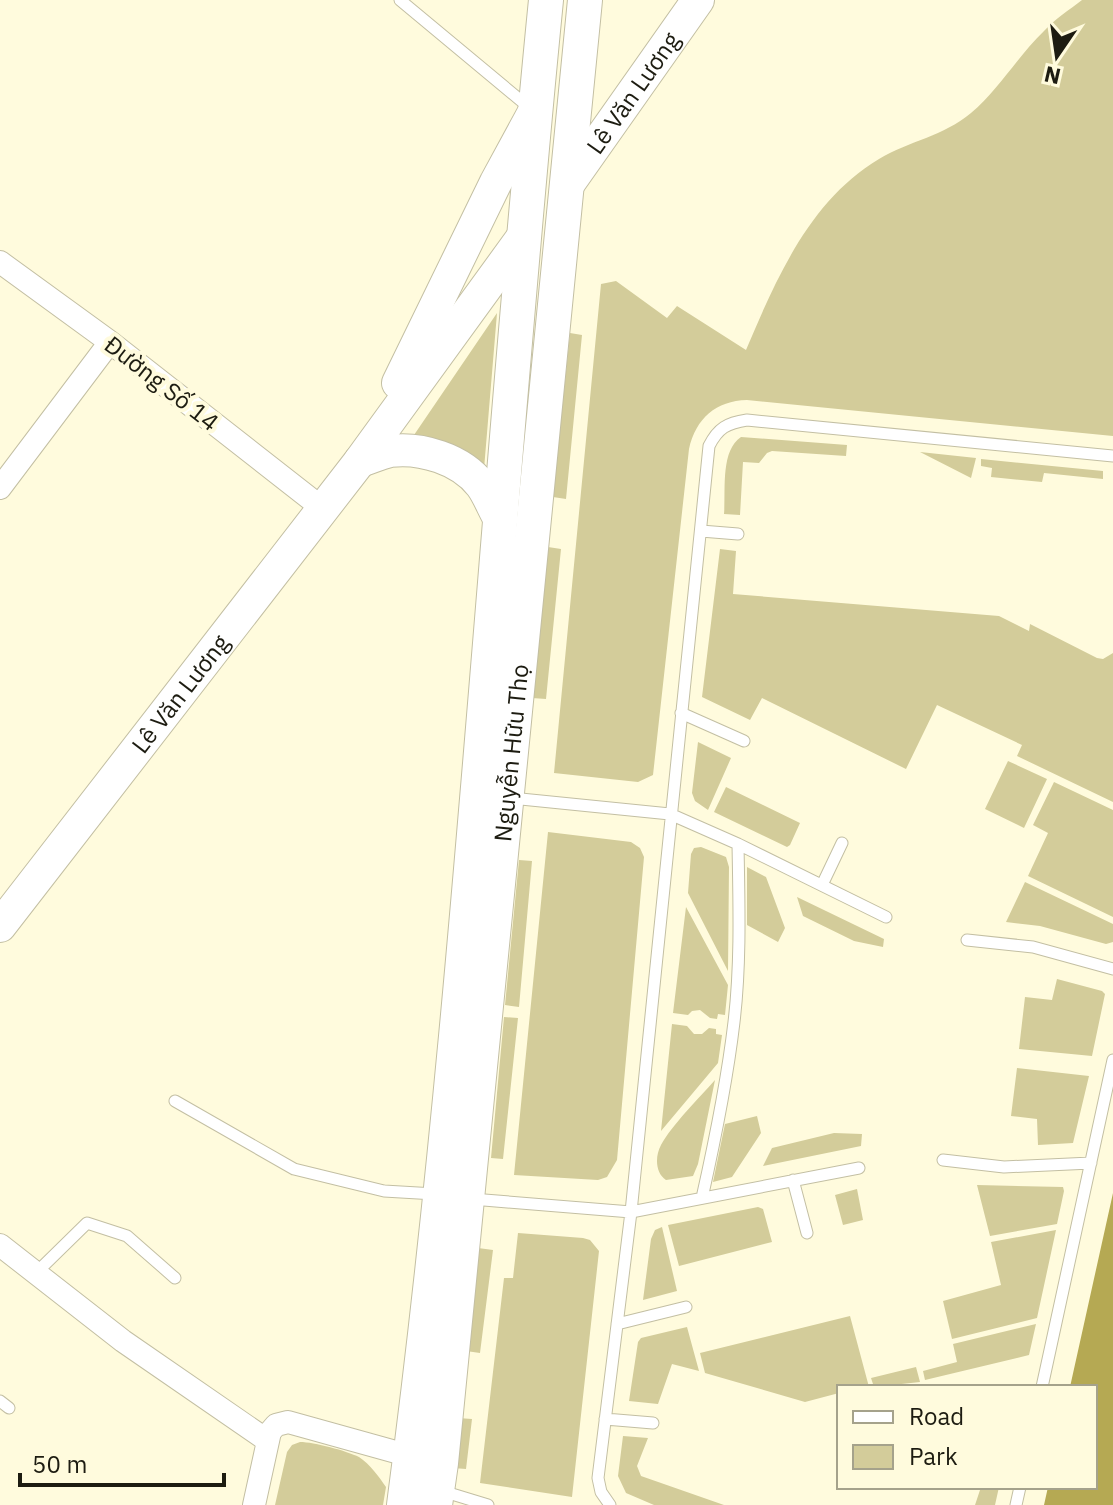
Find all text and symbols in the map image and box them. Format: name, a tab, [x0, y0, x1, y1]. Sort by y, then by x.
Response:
north arrow	[1017, 16, 1097, 96]
street label: Lê Văn Lương	[579, 25, 687, 160]
text: N	[1041, 60, 1063, 92]
street label: Đường Số 14	[98, 328, 226, 438]
street label: Lê Văn Lương	[124, 627, 236, 759]
street label: Nguyễn Hữu Thọ	[486, 663, 536, 843]
legend	[837, 1385, 1097, 1489]
text: Road	[909, 1400, 964, 1432]
scale bar	[20, 1437, 224, 1487]
text: Park	[909, 1440, 958, 1472]
text: 50 m	[32, 1448, 87, 1480]

